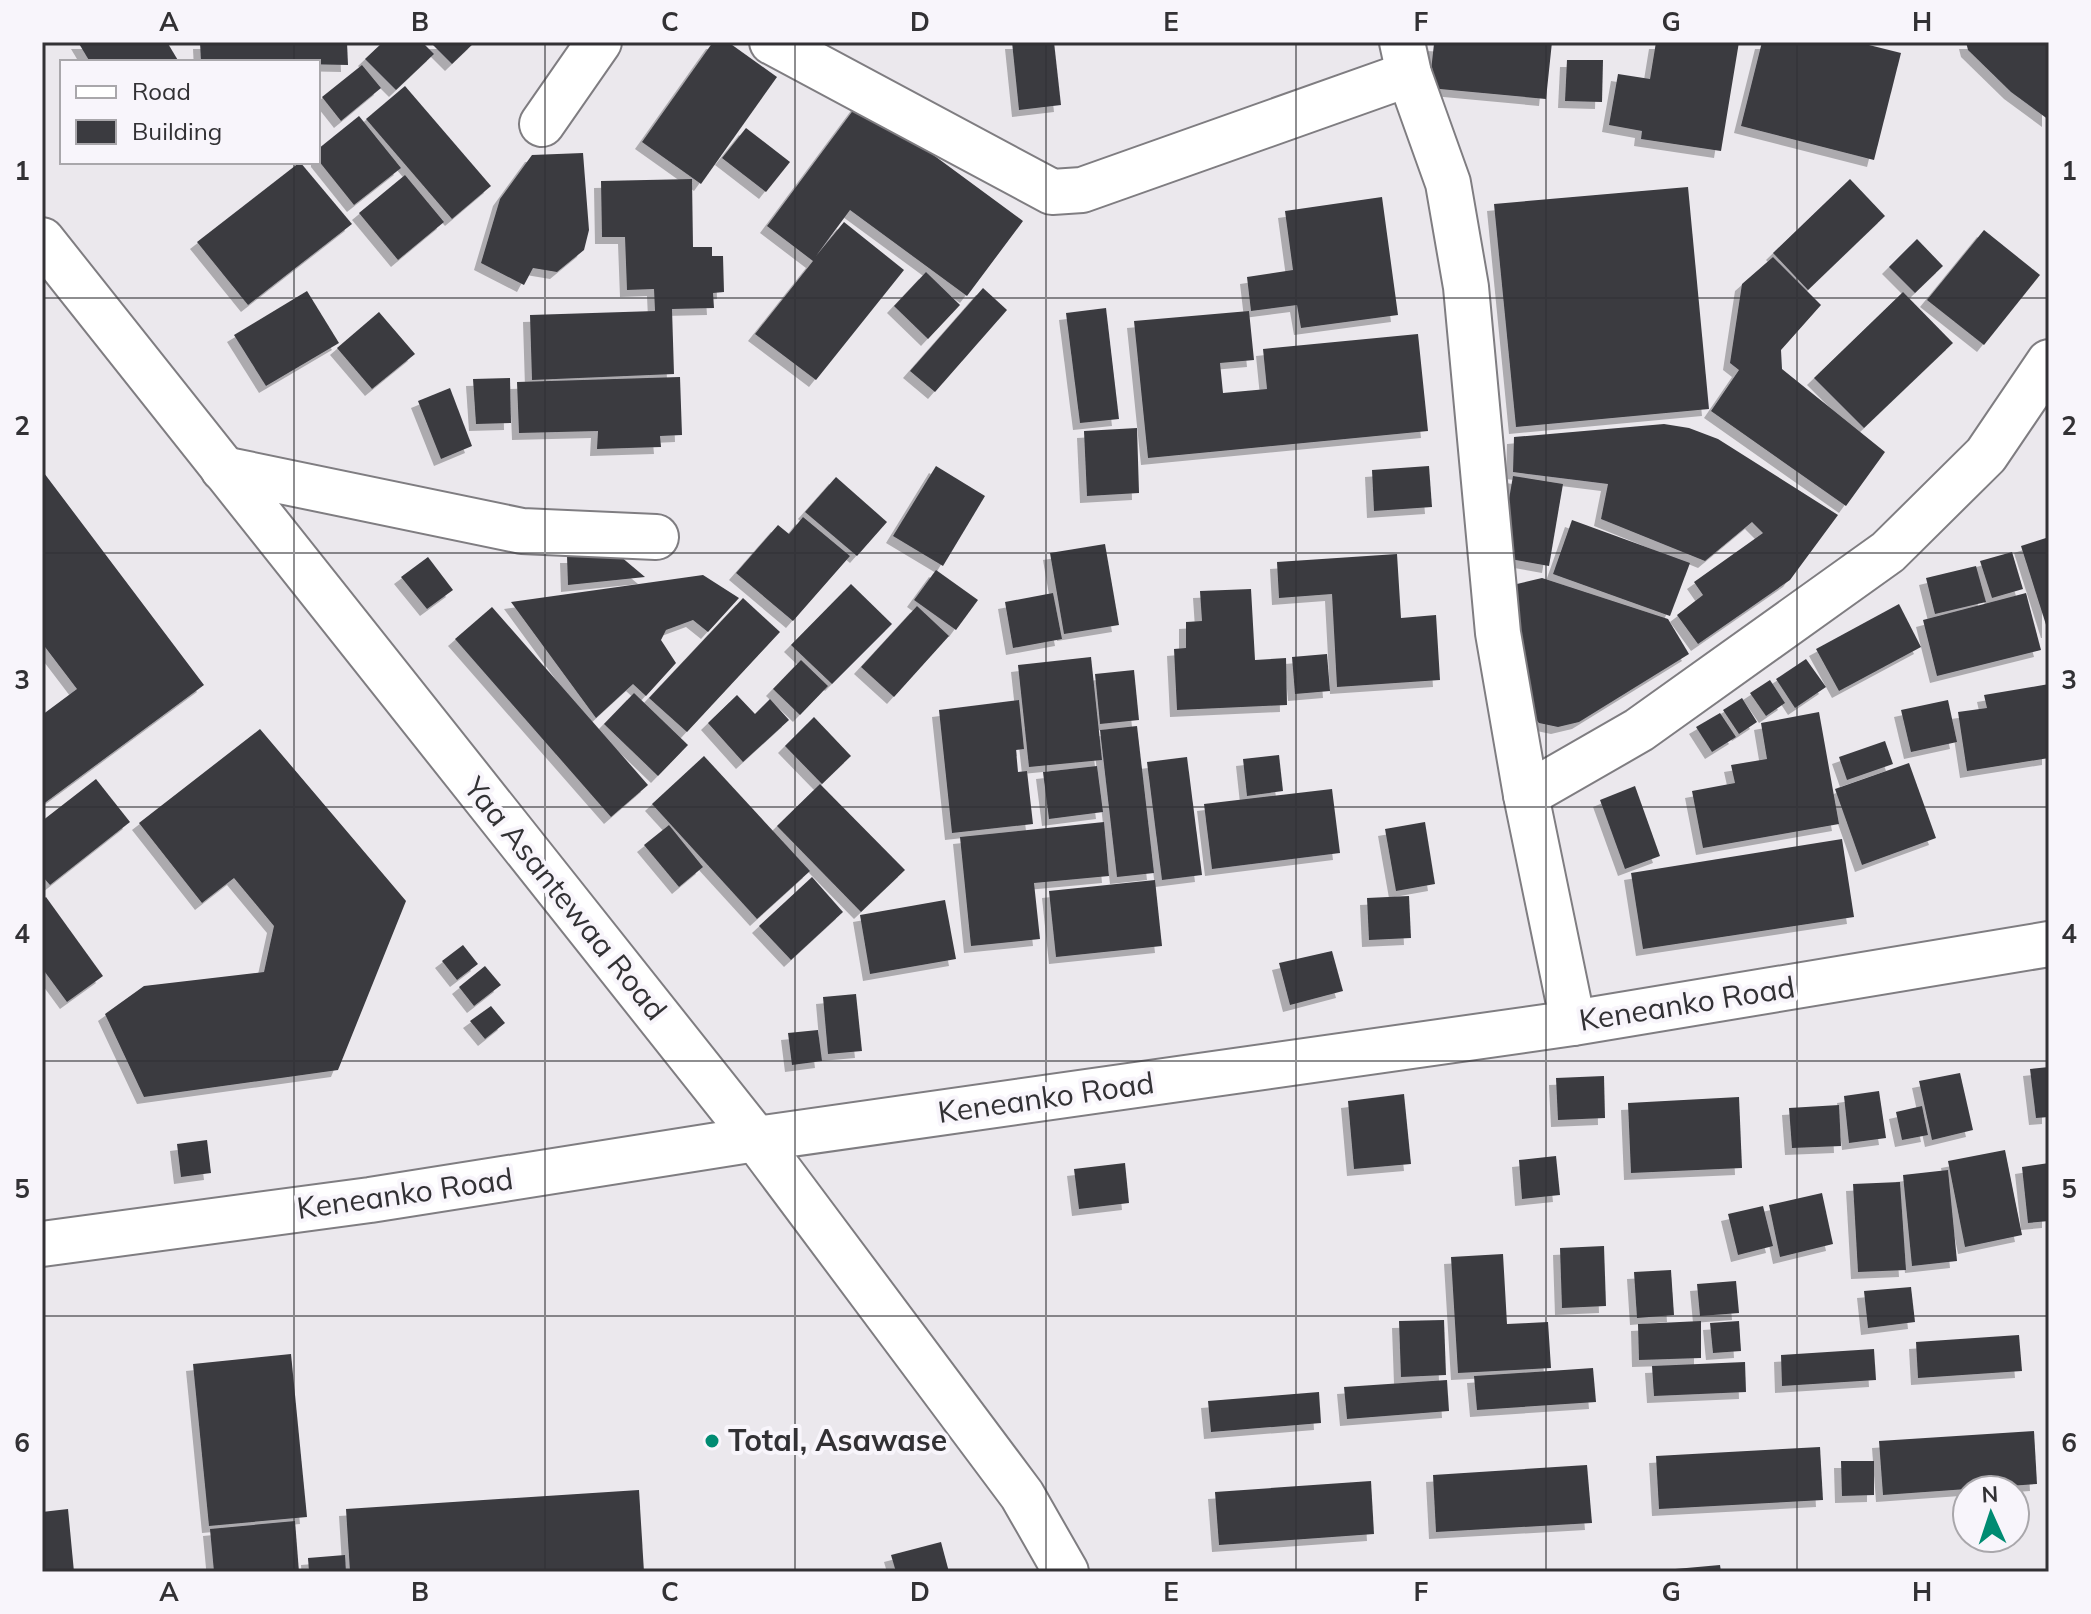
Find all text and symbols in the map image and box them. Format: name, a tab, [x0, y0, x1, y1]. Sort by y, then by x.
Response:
text: A	[159, 5, 179, 38]
text: B	[411, 5, 429, 38]
text: C	[661, 5, 679, 38]
text: D	[910, 5, 930, 38]
text: E	[1163, 5, 1179, 38]
text: F	[1414, 5, 1429, 38]
text: G	[1661, 5, 1681, 38]
text: H	[1912, 5, 1932, 38]
legend	[60, 60, 320, 164]
text: Road	[132, 76, 191, 106]
text: Building	[132, 116, 222, 146]
text: 1	[14, 154, 30, 187]
text: 1	[2061, 154, 2077, 187]
text: 2	[14, 409, 30, 442]
text: 2	[2061, 409, 2077, 442]
text: 3	[14, 663, 30, 696]
text: 3	[2061, 663, 2077, 696]
street label: Yaa Asantewaa Road	[455, 768, 675, 1028]
text: 4	[14, 917, 30, 950]
text: 4	[2061, 917, 2077, 950]
street label: Keneanko Road	[1576, 967, 1798, 1039]
street label: Keneanko Road	[935, 1063, 1156, 1131]
street label: Keneanko Road	[294, 1159, 515, 1227]
text: 5	[14, 1172, 30, 1205]
text: 5	[2061, 1172, 2077, 1205]
place label: Total, Asawase	[728, 1421, 947, 1459]
text: 6	[14, 1426, 30, 1459]
text: 6	[2061, 1426, 2077, 1459]
marker: Total, Asawase	[703, 1432, 721, 1450]
north arrow	[1951, 1474, 2031, 1554]
text: N	[1981, 1480, 1999, 1508]
text: A	[159, 1575, 179, 1608]
text: B	[411, 1575, 429, 1608]
text: C	[661, 1575, 679, 1608]
text: D	[910, 1575, 930, 1608]
text: E	[1163, 1575, 1179, 1608]
text: F	[1414, 1575, 1429, 1608]
text: G	[1661, 1575, 1681, 1608]
text: H	[1912, 1575, 1932, 1608]

